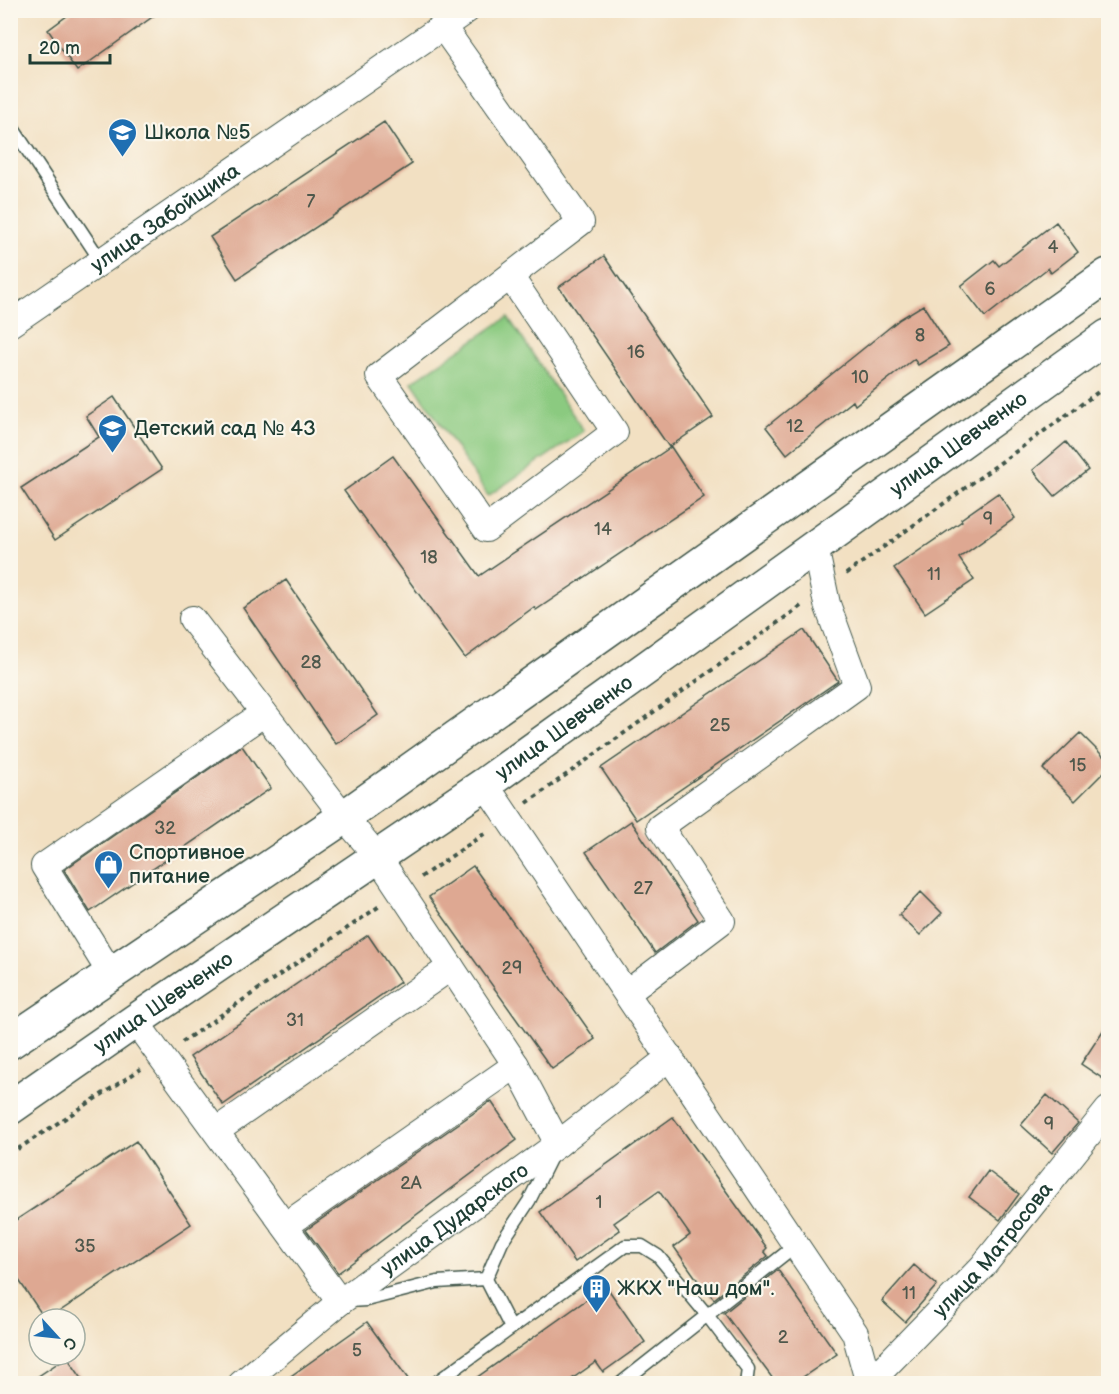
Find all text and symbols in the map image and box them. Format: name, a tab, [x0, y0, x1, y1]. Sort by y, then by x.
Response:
scale bar	[30, 27, 110, 65]
text: 20 m	[39, 38, 80, 59]
school or university icon: Школа №5	[107, 116, 139, 158]
place label: Школа №5	[144, 120, 250, 145]
street label: улица Забойщика	[86, 157, 245, 277]
house number: 7	[307, 191, 316, 212]
house number: 4	[1048, 237, 1059, 258]
house number: 6	[985, 279, 996, 300]
house number: 8	[915, 325, 925, 346]
house number: 16	[627, 342, 645, 363]
house number: 10	[851, 367, 869, 388]
street label: улица Шевченко	[885, 386, 1032, 501]
school or university icon: Детский сад № 43	[97, 412, 129, 454]
place label: Детский сад № 43	[134, 416, 316, 441]
house number: 12	[786, 416, 804, 437]
house number: 9	[983, 509, 993, 530]
house number: 14	[594, 519, 612, 540]
house number: 18	[420, 547, 438, 568]
house number: 11	[927, 564, 941, 585]
house number: 28	[300, 652, 322, 673]
street label: улица Шевченко	[490, 670, 637, 785]
house number: 25	[710, 715, 730, 736]
house number: 15	[1069, 755, 1087, 776]
house number: 32	[154, 818, 176, 839]
place label: Спортивное питание	[129, 840, 245, 889]
shop icon: Спортивное питание	[92, 848, 124, 890]
house number: 27	[633, 878, 653, 899]
street label: улица Шевченко	[89, 946, 237, 1059]
house number: 29	[501, 958, 523, 979]
house number: 31	[286, 1010, 304, 1031]
house number: 9	[1044, 1114, 1054, 1135]
street label: улица Дударского	[376, 1157, 533, 1281]
house number: 2А	[400, 1173, 422, 1194]
street label: улица Матросова	[927, 1176, 1058, 1323]
house number: 1	[596, 1192, 602, 1213]
house number: 35	[74, 1236, 96, 1257]
building icon: ЖКХ "Наш дом".	[580, 1272, 612, 1314]
place label: ЖКХ "Наш дом".	[617, 1276, 775, 1301]
house number: 11	[902, 1283, 916, 1304]
north arrow	[27, 1307, 87, 1367]
house number: 2	[778, 1327, 789, 1348]
text: С	[58, 1334, 80, 1352]
house number: 5	[352, 1340, 362, 1361]

